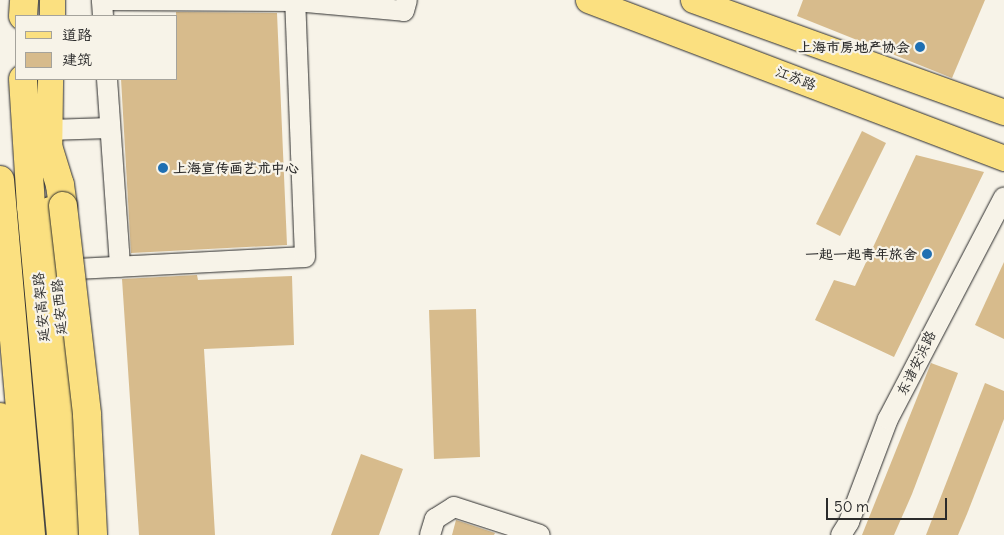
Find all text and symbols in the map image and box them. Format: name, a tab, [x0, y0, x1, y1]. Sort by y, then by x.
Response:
legend	[15, 15, 178, 80]
text: 道路	[62, 25, 92, 44]
place label: 上海市房地产协会	[798, 39, 910, 55]
marker: 上海市房地产协会	[914, 41, 926, 53]
text: 建筑	[62, 50, 92, 69]
street label: 江苏路	[773, 63, 819, 93]
place label: 上海宣传画艺术中心	[173, 160, 299, 176]
marker: 上海宣传画艺术中心	[157, 162, 169, 174]
place label: 一起一起青年旅舍	[805, 246, 917, 262]
marker: 一起一起青年旅舍	[921, 248, 933, 260]
street label: 延安高架路	[30, 271, 52, 343]
street label: 延安西路	[48, 278, 70, 336]
street label: 东诸安浜路	[893, 328, 939, 398]
scale bar	[829, 488, 950, 520]
text: 50 m	[834, 497, 869, 516]

